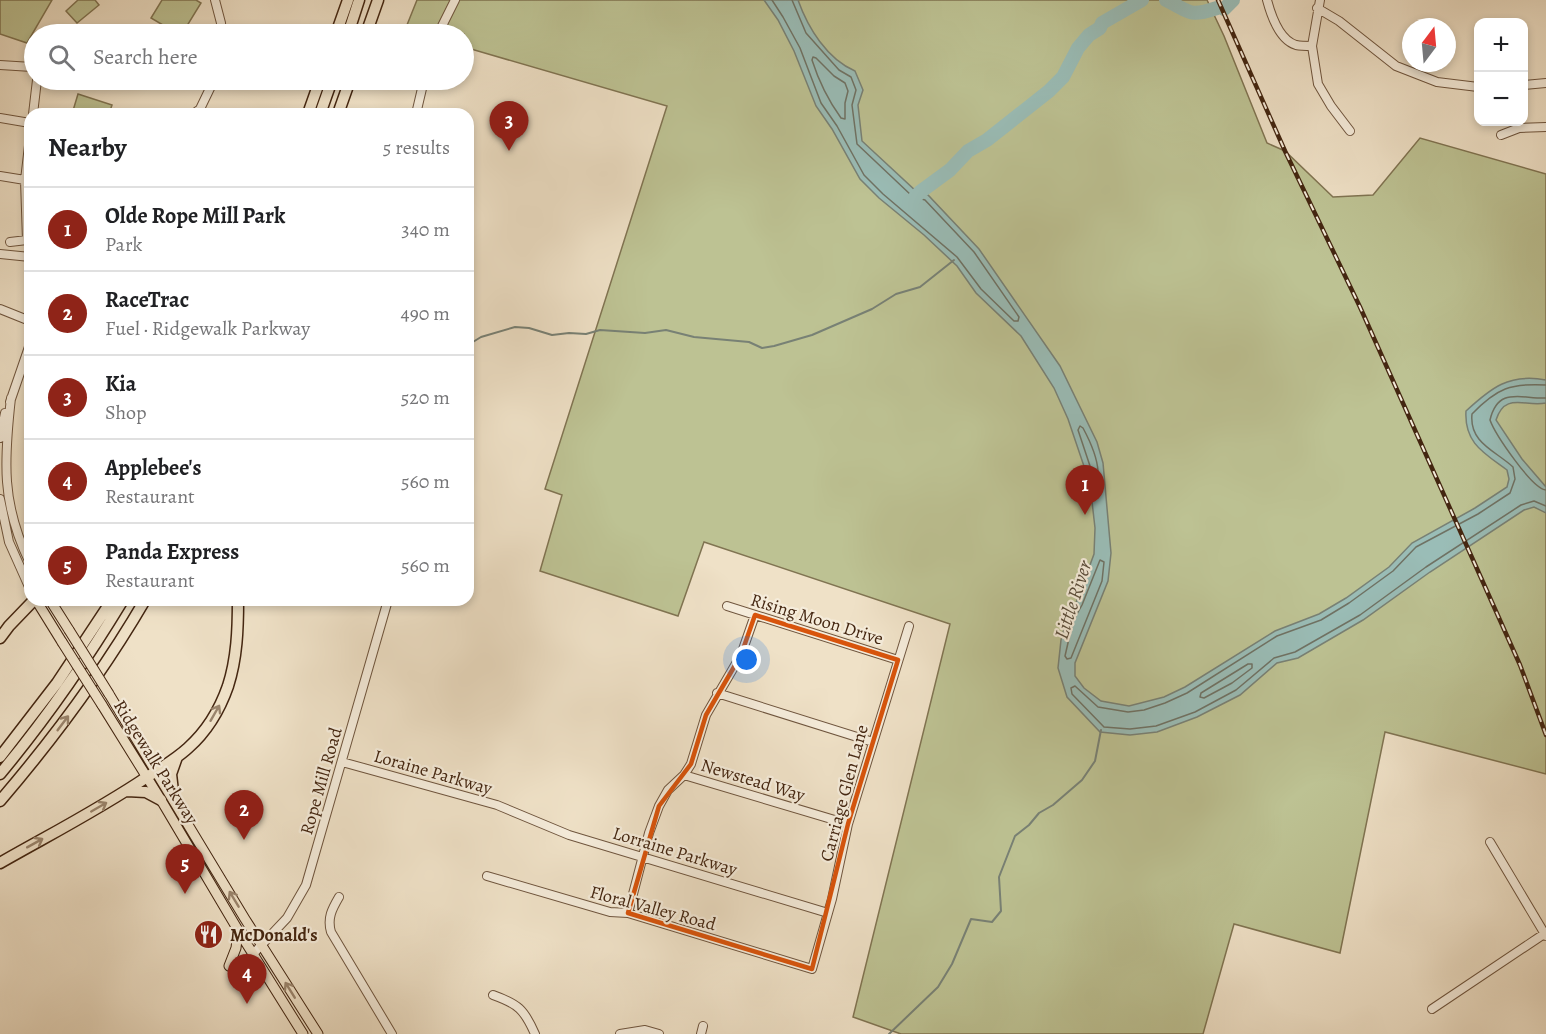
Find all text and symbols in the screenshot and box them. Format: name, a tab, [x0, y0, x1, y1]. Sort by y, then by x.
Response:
north arrow	[1402, 18, 1456, 72]
map controls	[1474, 18, 1528, 126]
button: +	[1474, 18, 1528, 72]
search box	[24, 24, 474, 90]
icon: search	[45, 41, 78, 74]
text: Search here	[93, 42, 198, 72]
button: −	[1474, 72, 1528, 126]
pin: 3	[490, 102, 528, 151]
text: Nearby	[48, 130, 127, 165]
text: 5 results	[383, 134, 450, 161]
text: Olde Rope Mill Park	[105, 201, 285, 231]
text: 1	[64, 216, 71, 243]
text: 340 m	[401, 216, 450, 243]
text: Park	[105, 231, 143, 258]
text: RaceTrac	[105, 285, 189, 315]
text: 2	[63, 300, 72, 327]
text: 490 m	[401, 300, 450, 327]
text: Fuel · Ridgewalk Parkway	[105, 315, 310, 342]
text: Kia	[105, 369, 136, 399]
text: 3	[63, 384, 72, 411]
text: 520 m	[401, 384, 450, 411]
text: Shop	[105, 399, 147, 426]
text: Applebee's	[105, 453, 201, 483]
pin: 1	[1066, 466, 1104, 515]
text: 4	[63, 468, 72, 495]
text: 560 m	[401, 468, 450, 495]
text: Restaurant	[105, 483, 195, 510]
text: Panda Express	[105, 537, 239, 567]
text: 5	[63, 552, 72, 579]
text: 560 m	[401, 552, 450, 579]
water label: Little River	[1048, 556, 1099, 643]
text: Restaurant	[105, 567, 195, 594]
street label: Rising Moon Drive	[748, 587, 886, 651]
your location	[732, 645, 761, 674]
street label: Ridgewalk Parkway	[108, 695, 204, 830]
one-way arrow	[209, 705, 221, 722]
one-way arrow	[57, 715, 69, 731]
street label: Carriage Glen Lane	[814, 722, 874, 864]
street label: Rope Mill Road	[294, 724, 348, 837]
street label: Loraine Parkway	[371, 744, 496, 801]
street label: Newstead Way	[698, 753, 809, 807]
pin: 2	[224, 790, 264, 840]
one-way arrow	[90, 801, 107, 813]
street label: Lorraine Parkway	[610, 821, 741, 882]
one-way arrow	[26, 837, 43, 849]
pin: 5	[166, 844, 204, 894]
street label: Floral Valley Road	[587, 880, 719, 936]
one-way arrow	[227, 891, 239, 908]
restaurant icon: McDonald's	[193, 919, 225, 951]
place label: McDonald's	[230, 923, 318, 947]
pin: 4	[228, 954, 266, 1004]
one-way arrow	[284, 982, 296, 999]

